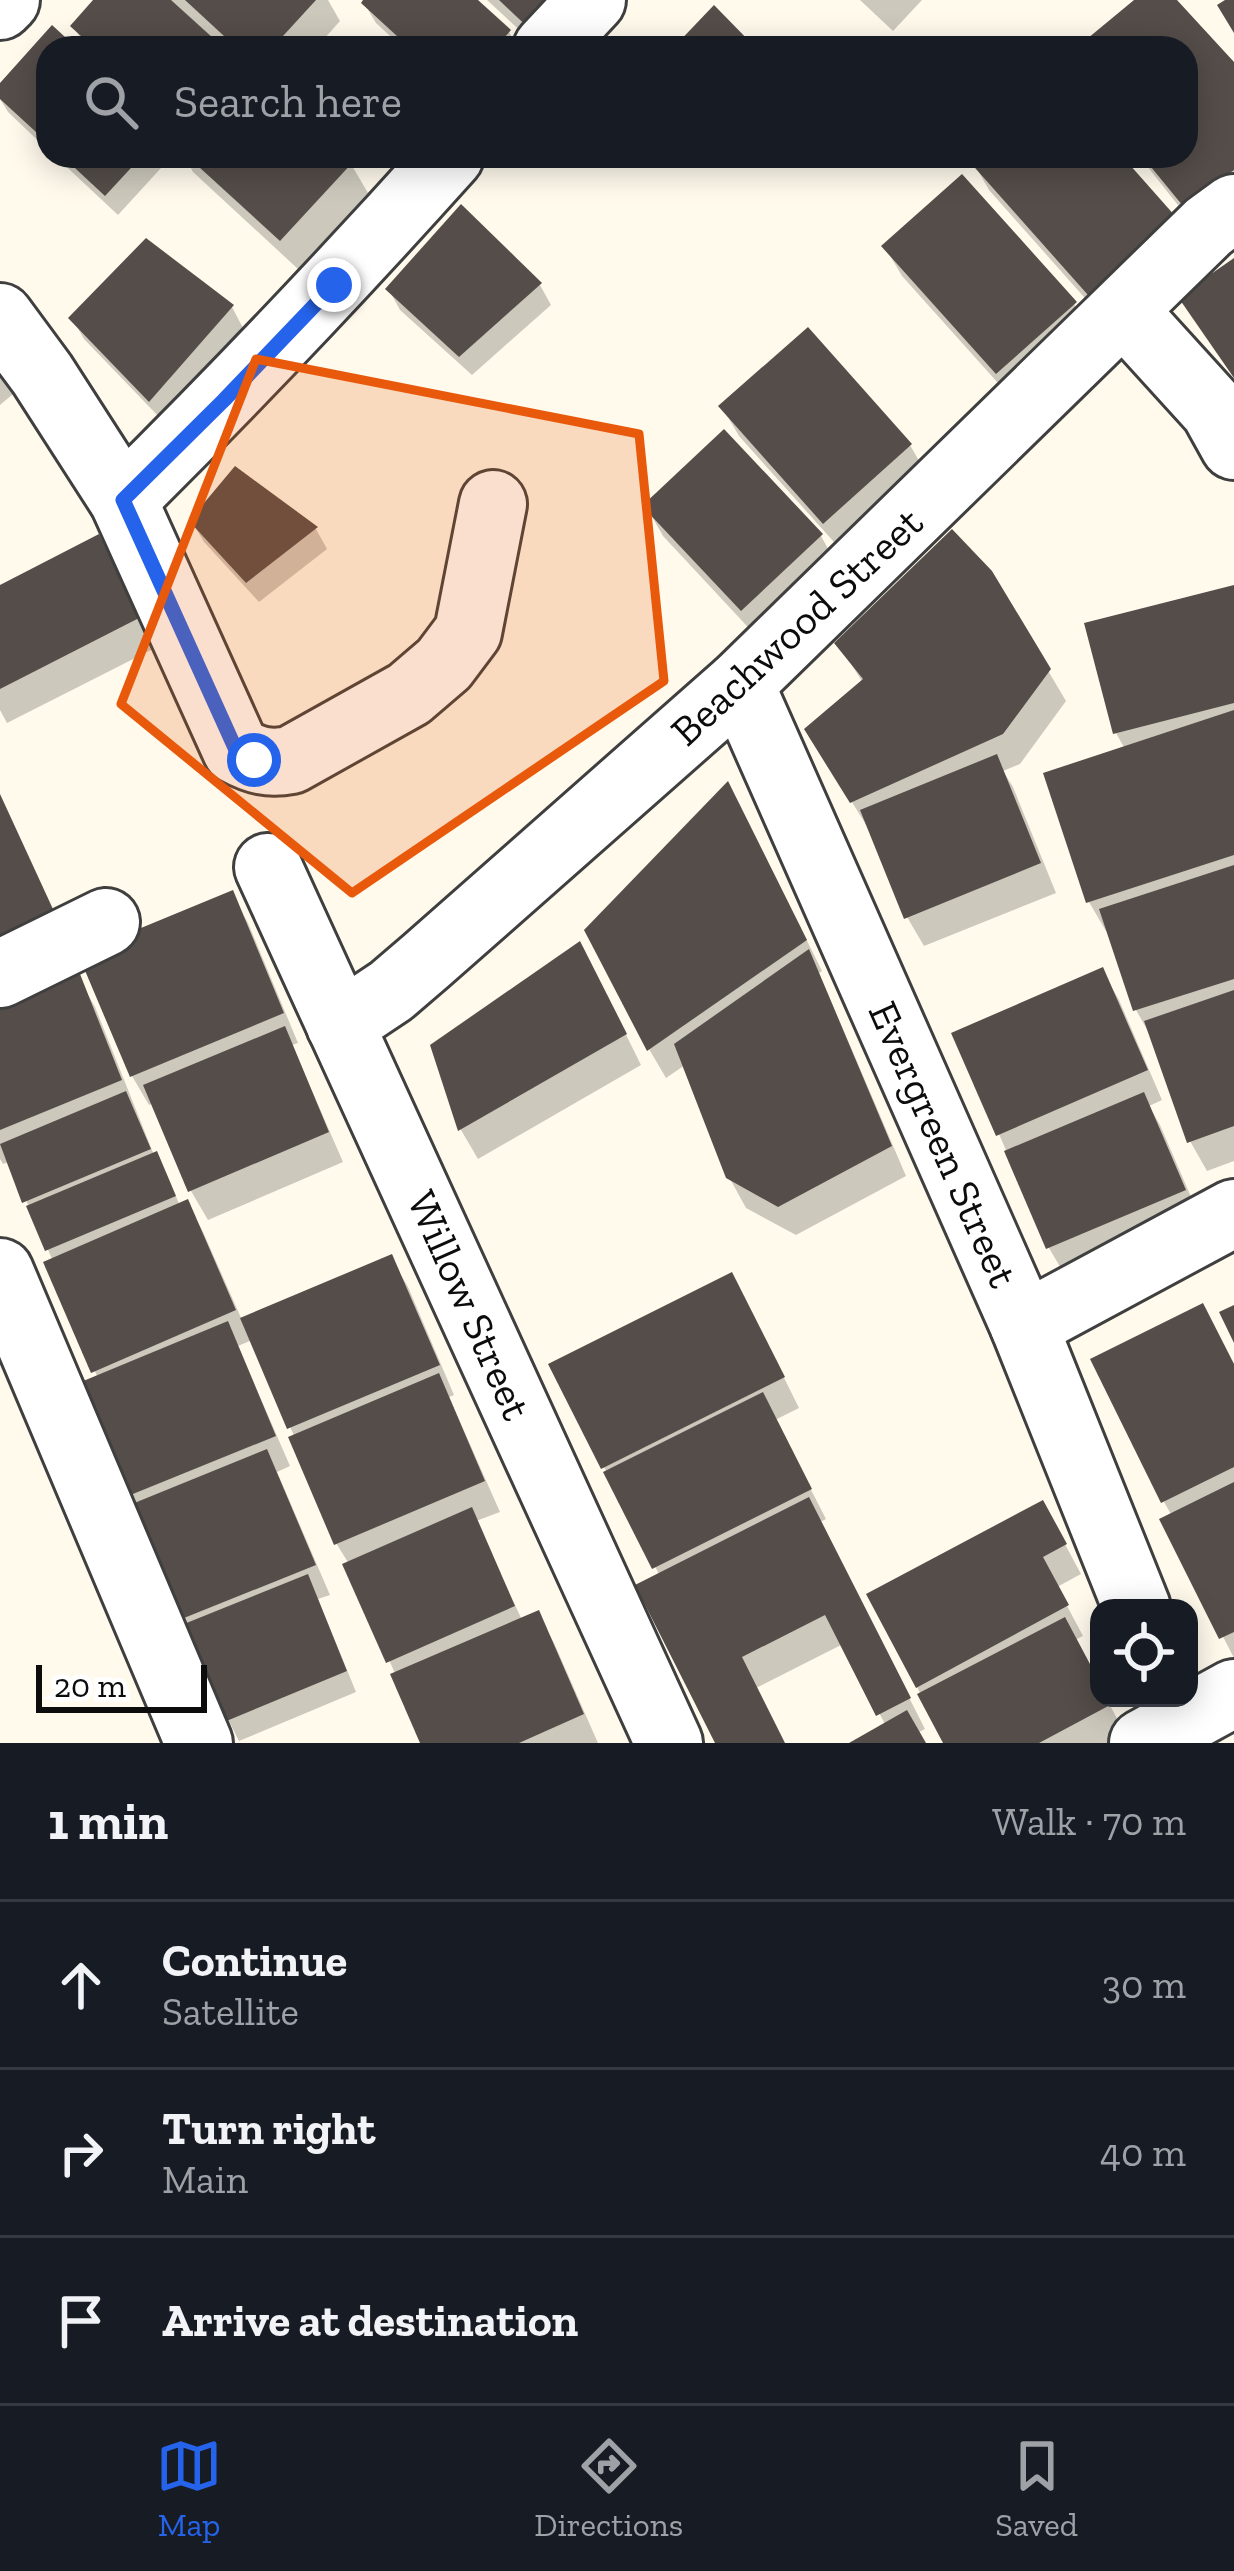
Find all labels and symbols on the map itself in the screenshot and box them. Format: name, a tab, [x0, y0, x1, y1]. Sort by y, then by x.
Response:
route end	[307, 258, 361, 312]
street label: Beachwood Street	[660, 496, 933, 756]
route start	[227, 733, 281, 787]
street label: Evergreen Street	[858, 994, 1029, 1295]
street label: Willow Street	[396, 1183, 543, 1428]
scale bar	[36, 1659, 207, 1712]

